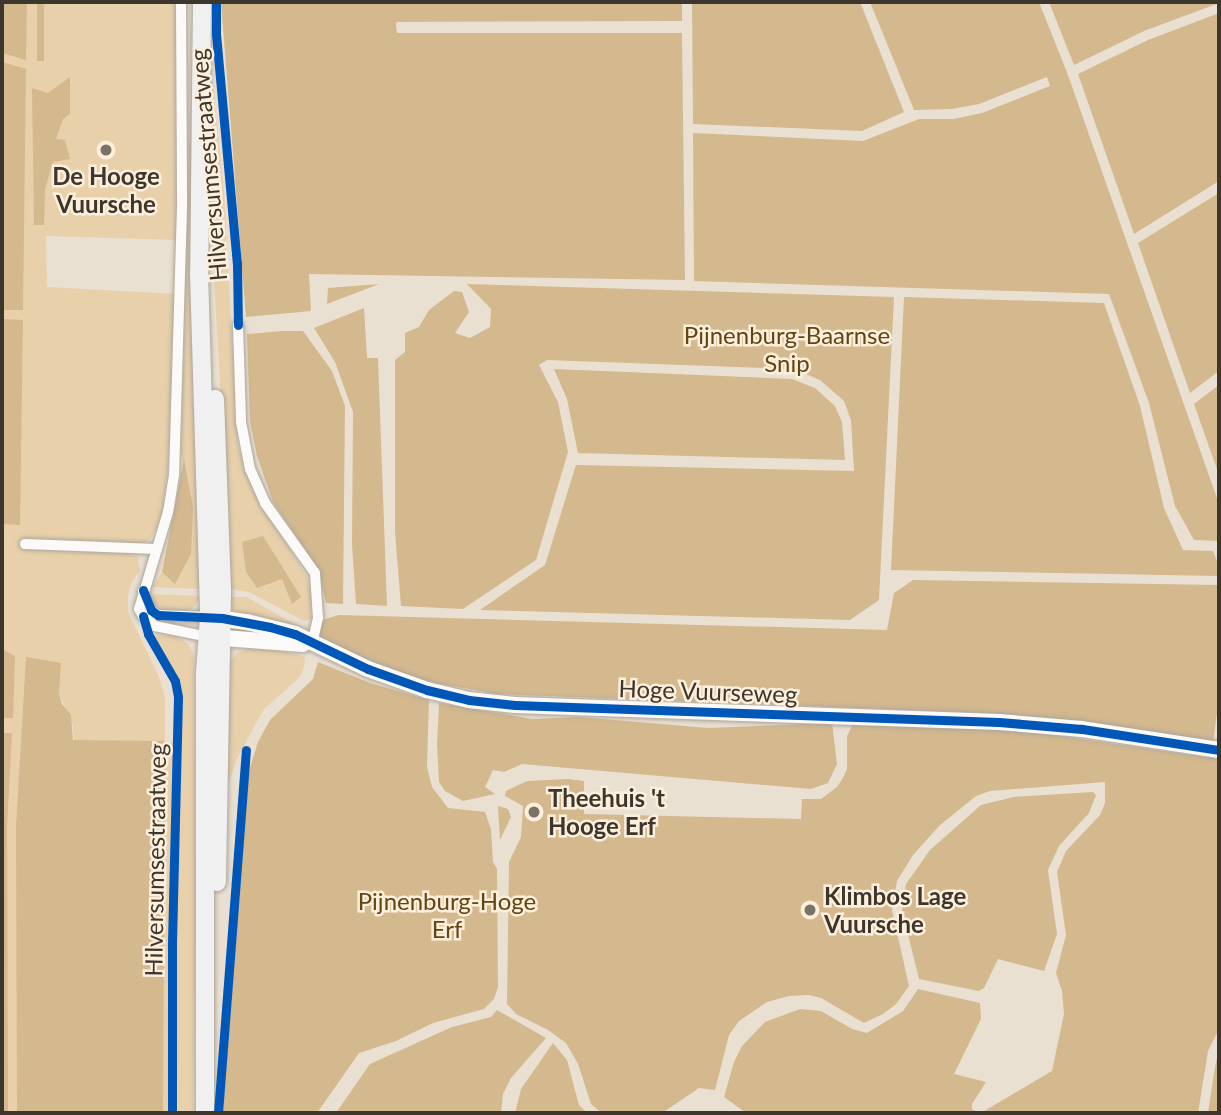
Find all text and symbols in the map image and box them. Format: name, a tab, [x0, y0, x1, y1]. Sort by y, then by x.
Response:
street label: Hilversumsestraatweg	[183, 48, 233, 282]
marker: De Hooge Vuursche	[98, 142, 114, 158]
place label: De Hooge Vuursche	[52, 162, 160, 218]
park label: Pijnenburg-Baarnse Snip	[684, 321, 890, 377]
street label: Hoge Vuurseweg	[618, 673, 798, 709]
street label: Hilversumsestraatweg	[139, 743, 171, 977]
place label: Theehuis 't Hooge Erf	[548, 784, 665, 840]
marker: Theehuis 't Hooge Erf	[526, 804, 542, 820]
place label: Klimbos Lage Vuursche	[824, 882, 966, 938]
park label: Pijnenburg-Hoge Erf	[358, 887, 536, 943]
marker: Klimbos Lage Vuursche	[802, 902, 818, 918]

